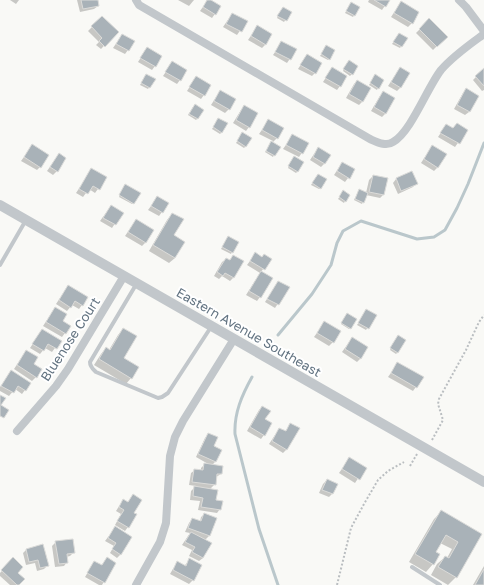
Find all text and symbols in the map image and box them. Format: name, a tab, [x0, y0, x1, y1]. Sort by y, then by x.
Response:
street label: Eastern Avenue Southeast	[174, 284, 324, 380]
street label: Bluenose Court	[37, 294, 103, 384]

